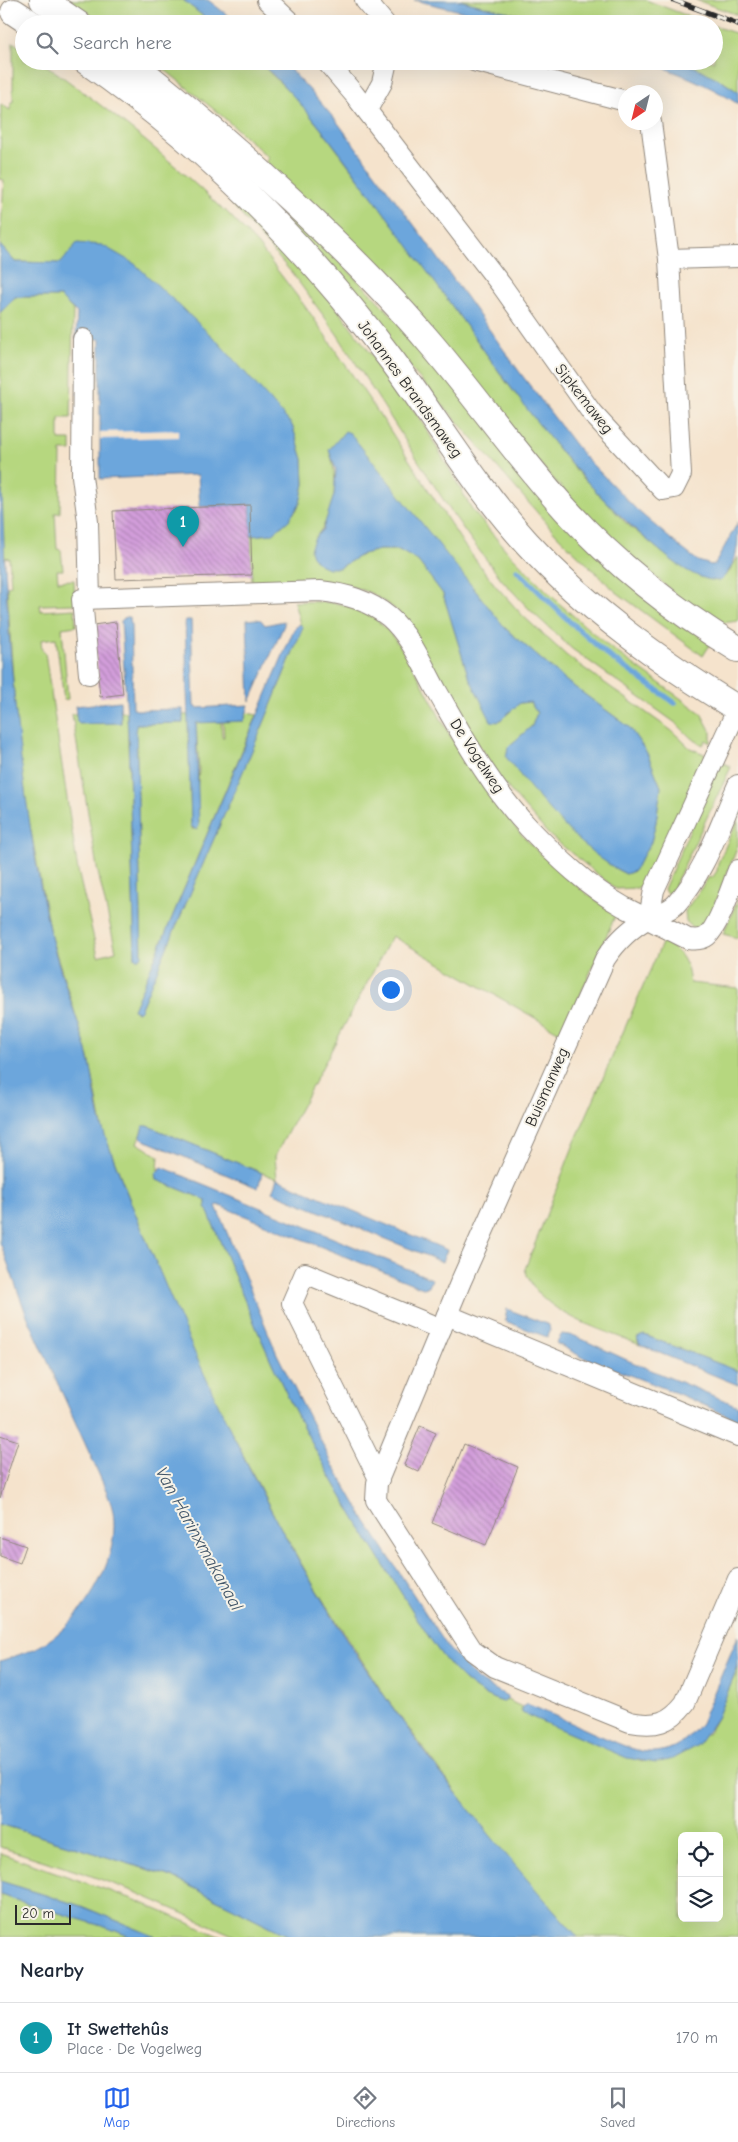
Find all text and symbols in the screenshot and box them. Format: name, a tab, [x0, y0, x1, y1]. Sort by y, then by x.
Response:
search box	[15, 15, 723, 70]
icon: search	[33, 29, 61, 57]
text: Search here	[73, 32, 172, 54]
north arrow	[618, 85, 663, 130]
street label: Johannes Brandsmaweg	[354, 317, 466, 461]
street label: Sipkemaweg	[551, 360, 617, 438]
pin: 1	[167, 506, 199, 547]
street label: De Vogelweg	[446, 715, 508, 797]
your location	[378, 977, 404, 1003]
street label: Buismanweg	[522, 1045, 572, 1129]
water label: Van Harinxmakanaal	[151, 1464, 248, 1615]
map controls	[678, 1832, 723, 1922]
button: locate	[678, 1832, 723, 1877]
button: layers	[678, 1877, 723, 1922]
scale bar	[15, 1902, 71, 1925]
text: 20 m	[22, 1905, 54, 1922]
text: Nearby	[20, 1958, 84, 1982]
text: It Swettehûs	[67, 2018, 168, 2040]
text: 1	[33, 2029, 39, 2047]
text: 170 m	[676, 2029, 718, 2047]
text: Place · De Vogelweg	[67, 2040, 202, 2058]
tab: Map	[103, 2084, 131, 2131]
tab: Directions	[336, 2084, 395, 2131]
tab: Saved	[600, 2084, 635, 2131]

